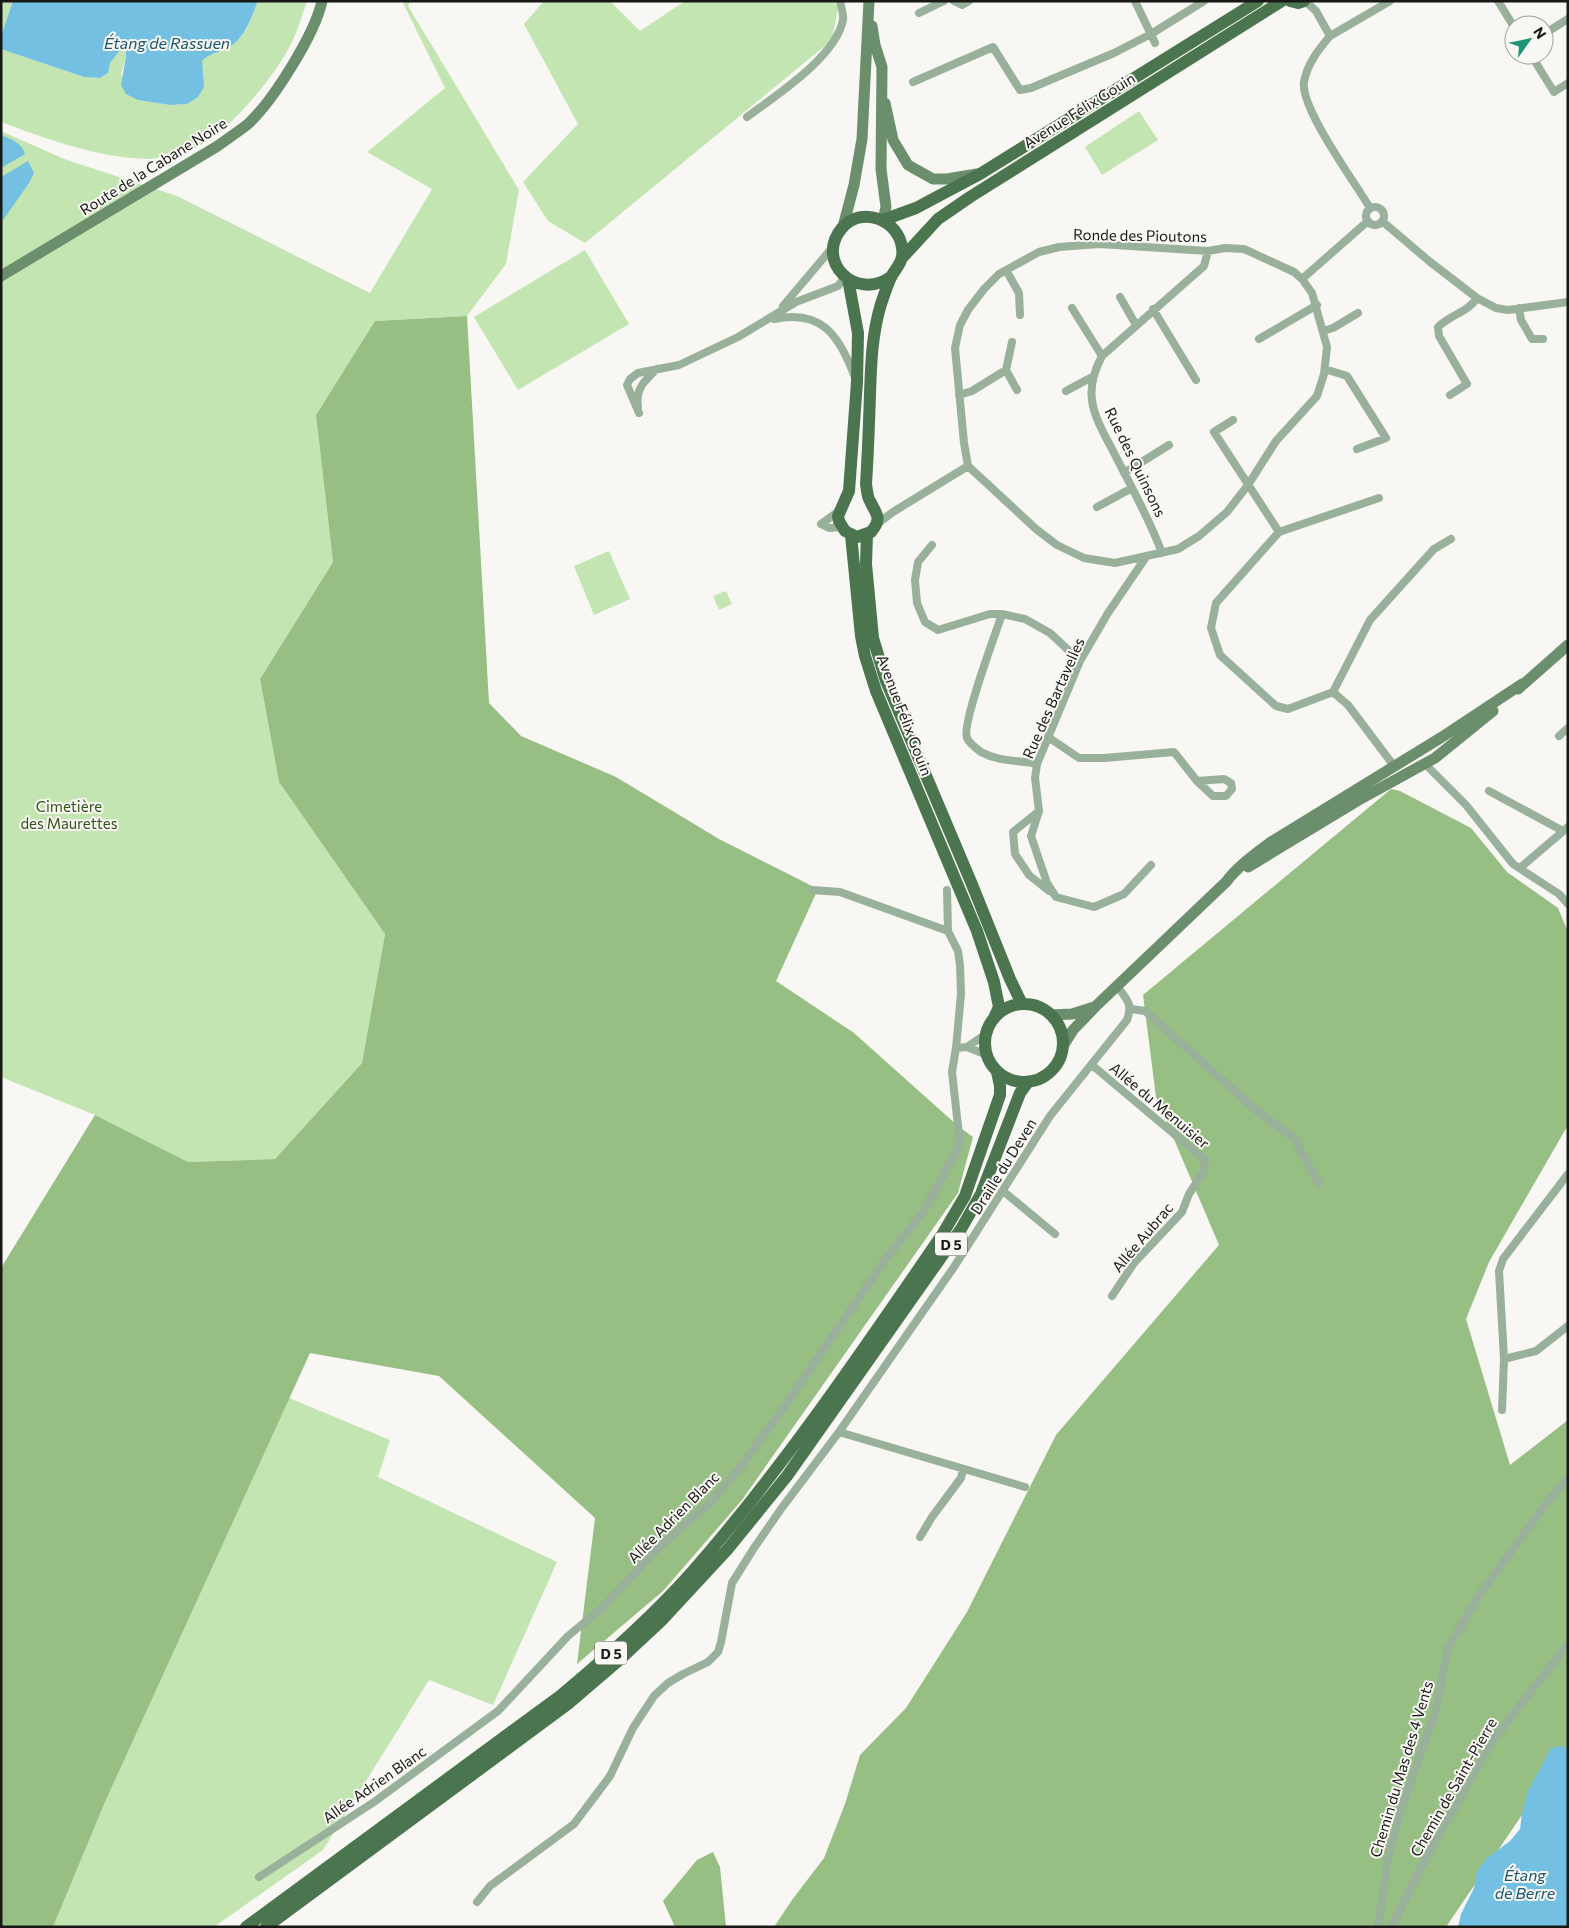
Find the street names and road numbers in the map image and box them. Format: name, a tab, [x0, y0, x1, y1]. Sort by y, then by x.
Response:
street label: Avenue Félix Gouin	[1020, 68, 1138, 152]
street label: Route de la Cabane Noire	[76, 113, 230, 219]
street label: Ronde des Pioutons	[1073, 225, 1207, 245]
street label: Rue des Quinsons	[1102, 404, 1170, 520]
street label: Rue des Bartavelles	[1018, 635, 1088, 761]
street label: Avenue Félix Gouin	[874, 652, 936, 778]
street label: Allée du Menuisier	[1107, 1058, 1213, 1152]
street label: Draille du Deven	[966, 1115, 1040, 1217]
street label: Allée Aubrac	[1108, 1199, 1176, 1275]
road number: D 5	[935, 1232, 967, 1256]
street label: Allée Adrien Blanc	[624, 1468, 722, 1566]
road number: D 5	[595, 1642, 627, 1665]
street label: Chemin du Mas des 4 Vents	[1366, 1678, 1437, 1859]
street label: Chemin de Saint-Pierre	[1406, 1714, 1500, 1860]
street label: Allée Adrien Blanc	[319, 1742, 429, 1826]

